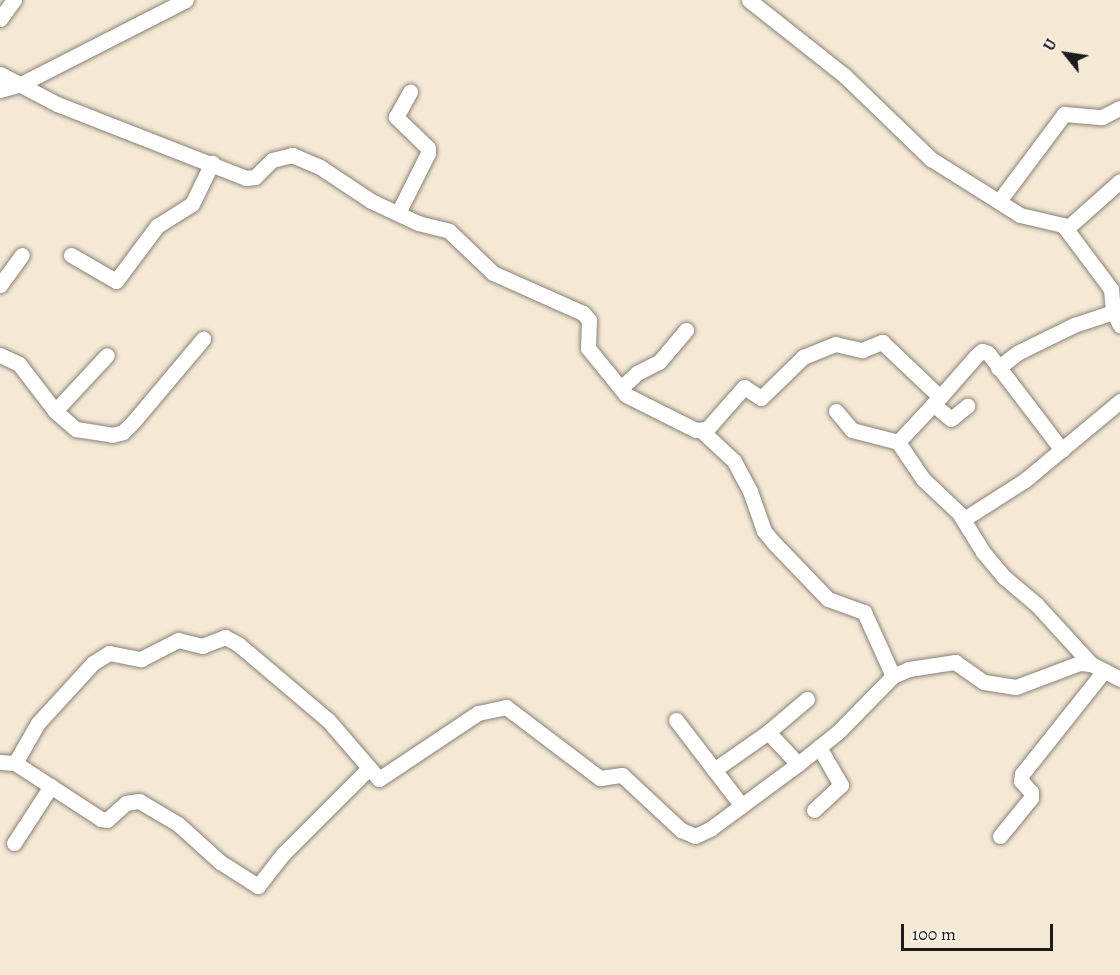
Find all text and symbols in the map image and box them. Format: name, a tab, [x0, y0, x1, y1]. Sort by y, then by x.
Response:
north arrow	[1036, 24, 1096, 84]
text: U	[1038, 35, 1063, 55]
scale bar	[904, 912, 1056, 950]
text: 100 m	[912, 922, 956, 946]

